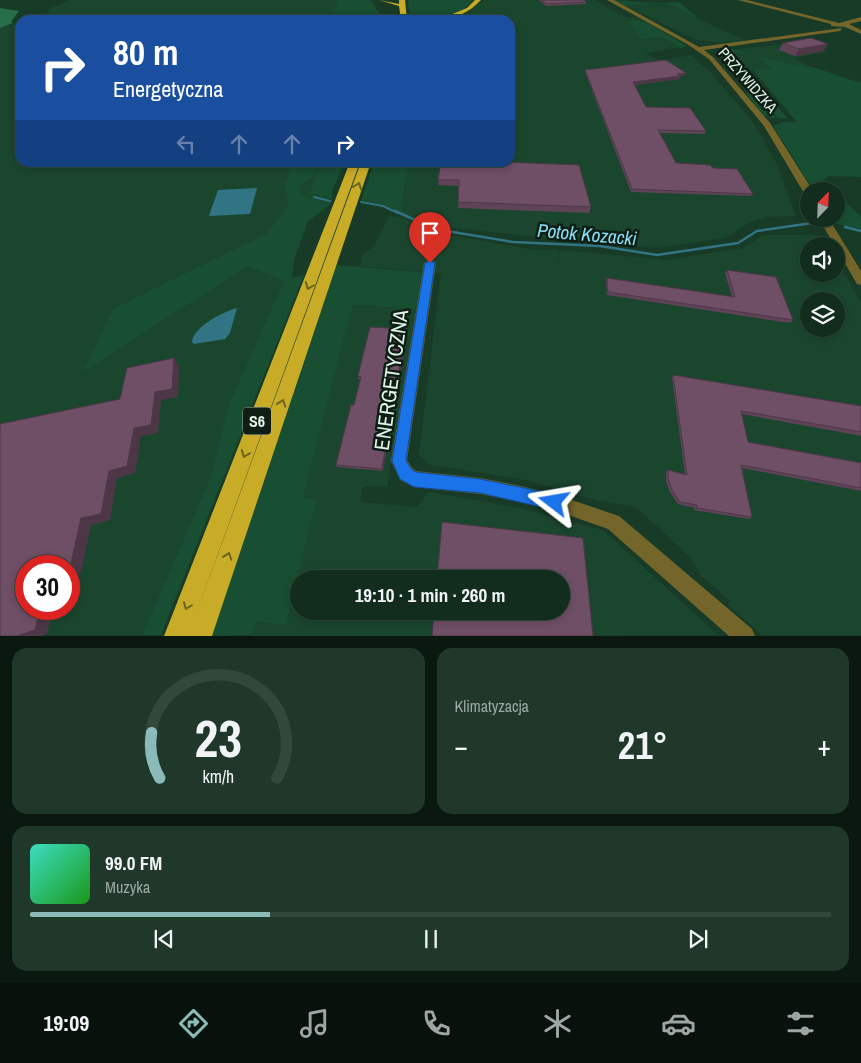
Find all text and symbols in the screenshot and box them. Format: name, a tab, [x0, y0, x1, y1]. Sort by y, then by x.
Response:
text: 80 m	[113, 29, 178, 76]
icon: right	[30, 35, 95, 100]
street label: PRZYWIDZKA	[714, 43, 783, 118]
text: Energetyczna	[113, 74, 223, 104]
icon: left	[172, 130, 200, 158]
icon: ahead	[225, 130, 253, 158]
icon: ahead	[278, 130, 306, 158]
icon: right	[331, 130, 359, 158]
one-way arrow	[352, 182, 362, 190]
north arrow	[800, 182, 845, 228]
map controls	[800, 182, 845, 337]
pin	[409, 212, 451, 263]
water label: Potok Kozacki	[536, 217, 638, 251]
icon: arrive	[416, 219, 444, 247]
button: sound	[800, 237, 845, 282]
one-way arrow	[304, 281, 314, 289]
button: layers	[800, 292, 845, 337]
street label: ENERGETYCZNA	[367, 307, 415, 452]
one-way arrow	[276, 399, 286, 408]
road number: S6	[243, 408, 271, 434]
one-way arrow	[241, 449, 251, 458]
position arrow	[527, 475, 579, 527]
one-way arrow	[222, 553, 232, 561]
speed limit sign: 30	[15, 555, 80, 620]
text: 19:10 · 1 min · 260 m	[355, 582, 505, 608]
one-way arrow	[183, 601, 193, 610]
text: Klimatyzacja	[455, 695, 529, 717]
text: 23	[195, 703, 242, 773]
text: 21°	[618, 720, 668, 771]
text: −	[455, 727, 468, 765]
text: +	[818, 727, 831, 765]
text: km/h	[202, 765, 234, 789]
text: 99.0 FM	[105, 850, 162, 876]
text: Muzyka	[105, 876, 150, 898]
icon: previous	[150, 925, 178, 953]
icon: pause	[417, 925, 445, 953]
icon: next	[684, 925, 712, 953]
icon: directions	[176, 1006, 211, 1041]
icon: music	[297, 1006, 332, 1041]
icon: phone	[419, 1006, 454, 1041]
icon: climate	[540, 1006, 575, 1041]
icon: car	[661, 1006, 696, 1041]
icon: filters	[783, 1006, 818, 1041]
text: 19:09	[43, 1008, 89, 1038]

